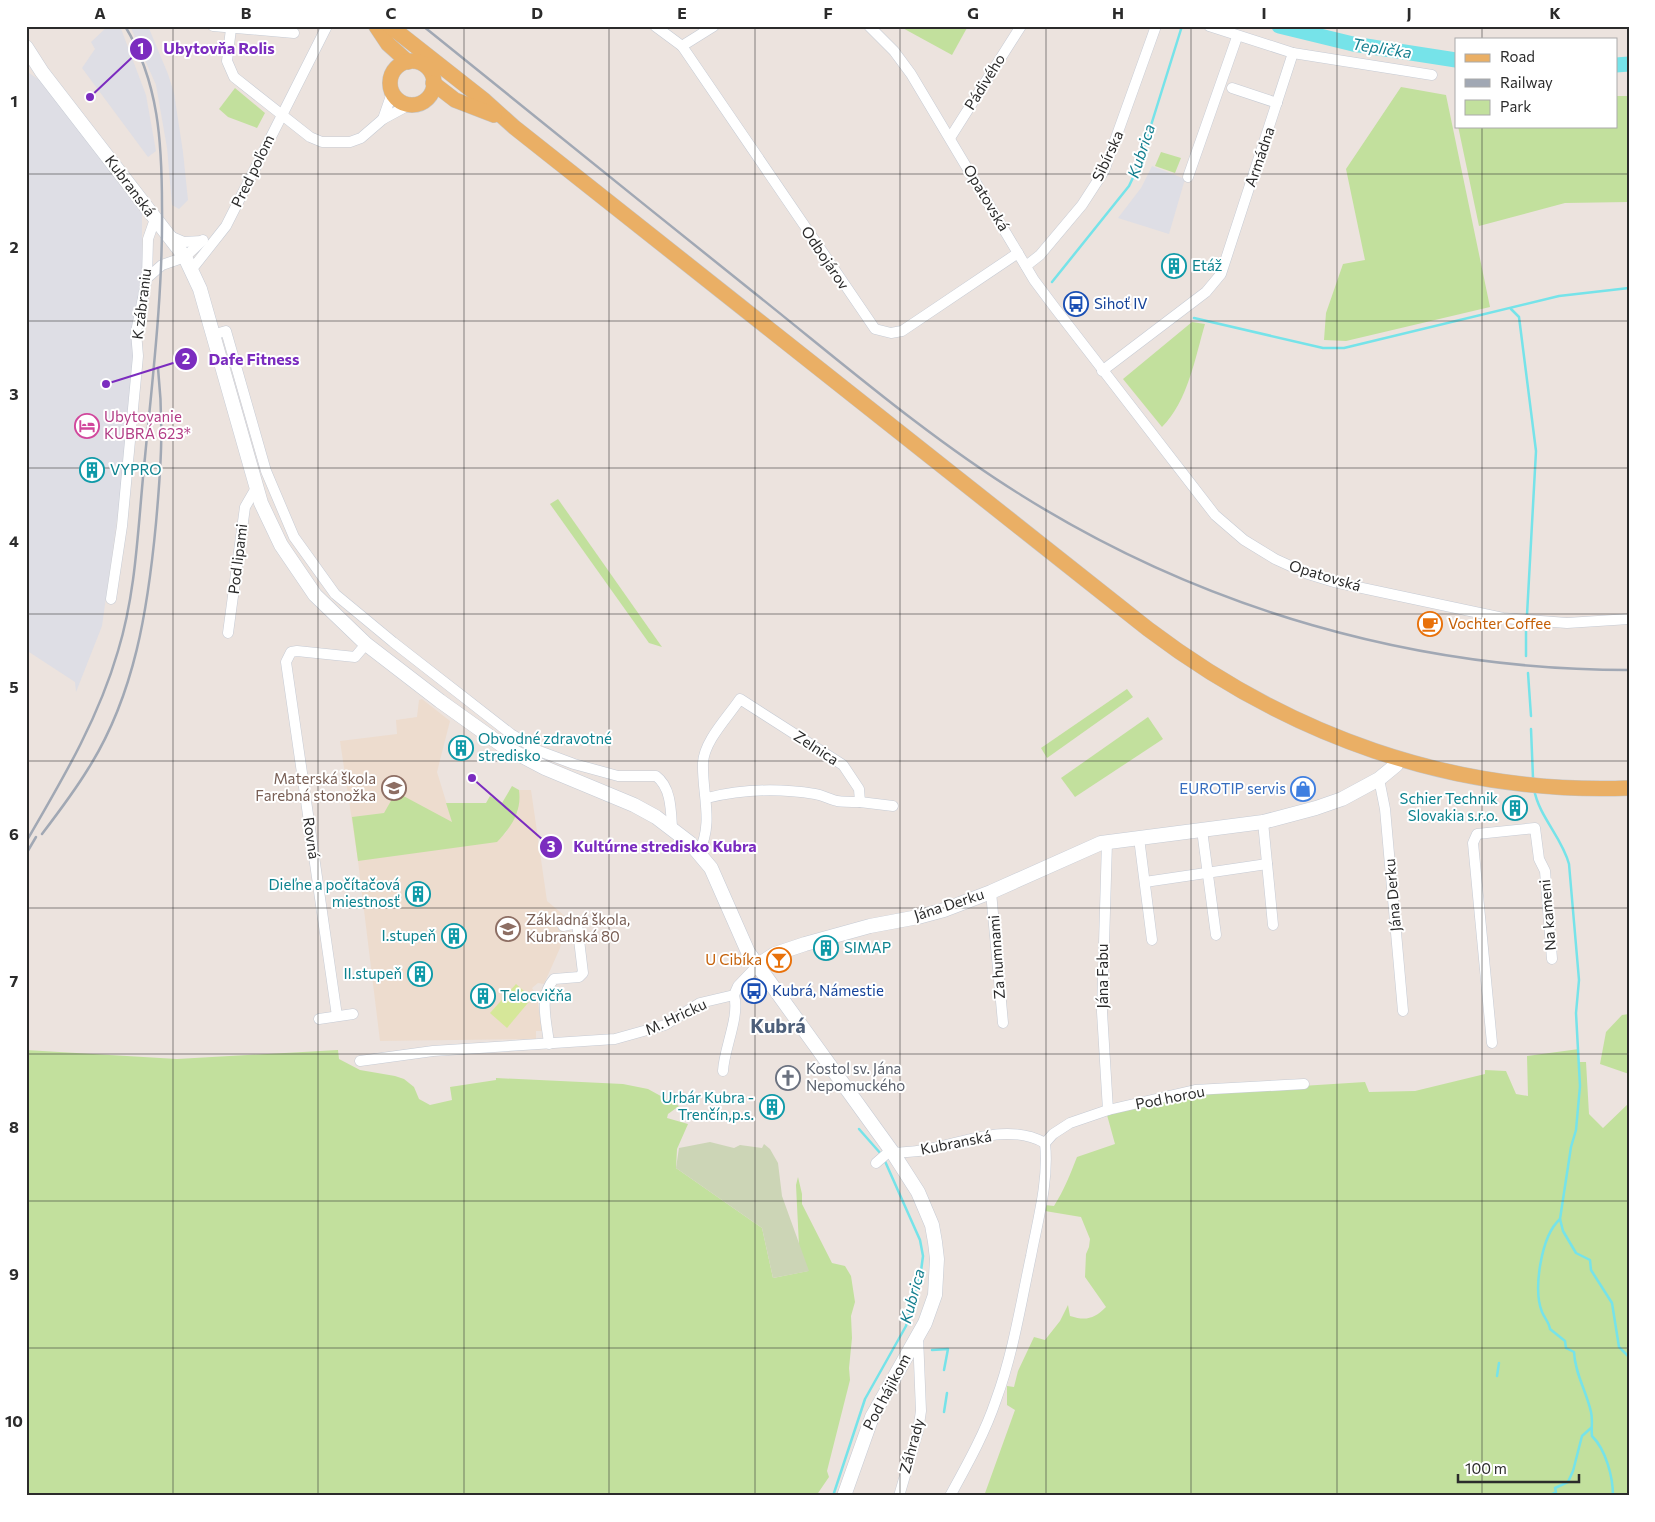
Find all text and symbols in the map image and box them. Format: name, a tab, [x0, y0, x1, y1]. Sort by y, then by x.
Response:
text: A	[94, 3, 106, 22]
text: B	[241, 3, 252, 22]
text: C	[386, 3, 397, 22]
text: D	[531, 3, 543, 22]
text: E	[677, 3, 687, 22]
text: F	[823, 3, 833, 22]
text: G	[967, 3, 979, 22]
text: H	[1112, 3, 1124, 22]
text: I	[1261, 3, 1267, 22]
text: J	[1406, 3, 1412, 22]
text: K	[1549, 3, 1561, 22]
callout: Ubytovňa Rolis	[128, 33, 284, 64]
water label: Teplička	[1351, 33, 1413, 62]
text: Ubytovňa Rolis	[163, 38, 275, 57]
legend	[1455, 38, 1618, 128]
text: 1	[138, 39, 144, 57]
text: Road	[1500, 47, 1535, 65]
street label: Pádivého	[960, 50, 1008, 113]
text: Railway	[1500, 73, 1553, 91]
text: 1	[10, 91, 18, 110]
text: Park	[1500, 97, 1531, 115]
water label: Kubrica	[1123, 121, 1158, 180]
street label: Armádna	[1240, 124, 1278, 189]
street label: Sibírska	[1088, 127, 1127, 184]
street label: Pred poľom	[227, 131, 277, 210]
street label: Kubranská	[102, 151, 160, 220]
street label: Opatovská	[960, 161, 1014, 234]
street label: Odbojárov	[798, 222, 854, 293]
text: 2	[9, 237, 19, 256]
building icon: Etáž	[1161, 253, 1187, 279]
place label: Etáž	[1192, 256, 1222, 274]
street label: K zábraniu	[128, 267, 154, 340]
bus stop icon: Sihoť IV	[1063, 291, 1089, 317]
place label: Sihoť IV	[1094, 294, 1148, 312]
callout: Dafe Fitness	[173, 344, 309, 375]
text: 2	[182, 349, 190, 367]
text: Dafe Fitness	[209, 349, 299, 368]
text: 3	[9, 384, 19, 403]
place label: Ubytovanie KUBRÁ 623*	[104, 407, 191, 442]
hotel icon: Ubytovanie KUBRÁ 623*	[74, 413, 100, 439]
building icon: VYPRO	[79, 457, 105, 483]
place label: VYPRO	[110, 460, 162, 478]
street label: Pod lipami	[224, 523, 250, 595]
text: 4	[9, 531, 19, 550]
street label: Opatovská	[1287, 556, 1363, 594]
cafe icon: Vochter Coffee	[1417, 611, 1443, 637]
place label: Vochter Coffee	[1448, 614, 1551, 632]
text: 5	[9, 677, 19, 696]
street label: Zelnica	[791, 726, 842, 768]
place label: Obvodné zdravotné stredisko	[478, 729, 612, 764]
building icon: Obvodné zdravotné stredisko	[448, 735, 474, 761]
place label: Materská škola Farebná stonožka	[255, 769, 376, 804]
school or university icon: Materská škola Farebná stonožka	[381, 775, 407, 801]
shop icon: EUROTIP servis	[1290, 776, 1316, 802]
place label: EUROTIP servis	[1179, 779, 1286, 797]
place label: Schier Technik Slovakia s.r.o.	[1400, 789, 1498, 824]
building icon: Schier Technik Slovakia s.r.o.	[1502, 795, 1528, 821]
street label: Rovná	[300, 816, 324, 860]
text: 6	[9, 824, 19, 843]
callout: Kultúrne stredisko Kubra	[538, 831, 767, 862]
text: Kultúrne stredisko Kubra	[573, 836, 757, 855]
text: 3	[547, 837, 556, 855]
street label: Jána Derku	[1380, 858, 1404, 932]
place label: Dieľne a počítačová miestnosť	[269, 875, 400, 910]
street label: Na kameni	[1535, 879, 1559, 951]
building icon: Dieľne a počítačová miestnosť	[405, 881, 431, 907]
street label: Jána Derku	[911, 884, 986, 924]
place label: Základná škola, Kubranská 80	[526, 910, 630, 945]
street label: Za humnami	[984, 914, 1008, 1000]
school or university icon: Základná škola, Kubranská 80	[495, 916, 521, 942]
building icon: I.stupeň	[441, 923, 467, 949]
place label: I.stupeň	[382, 926, 436, 944]
building icon: SIMAP	[813, 935, 839, 961]
place label: SIMAP	[844, 938, 891, 956]
street label: Jána Fabu	[1093, 944, 1111, 1008]
bar icon: U Cibíka	[766, 947, 792, 973]
place label: U Cibíka	[705, 950, 762, 968]
building icon: II.stupeň	[407, 961, 433, 987]
place label: II.stupeň	[343, 964, 402, 982]
text: 7	[10, 971, 19, 990]
bus stop icon: Kubrá, Námestie	[741, 978, 767, 1004]
place label: Kubrá, Námestie	[772, 981, 884, 999]
building icon: Telocvičňa	[470, 983, 496, 1009]
place label: Telocvičňa	[500, 986, 572, 1004]
street label: M. Hricku	[642, 994, 709, 1038]
district label: Kubrá	[750, 1013, 806, 1037]
place label: Kostol sv. Jána Nepomuckého	[806, 1059, 905, 1094]
church icon: Kostol sv. Jána Nepomuckého	[775, 1065, 801, 1091]
street label: Pod horou	[1134, 1081, 1206, 1113]
place label: Urbár Kubra - Trenčín,p.s.	[662, 1088, 754, 1123]
building icon: Urbár Kubra - Trenčín,p.s.	[759, 1094, 785, 1120]
text: 8	[9, 1117, 19, 1136]
street label: Kubranská	[919, 1126, 993, 1158]
text: 9	[9, 1264, 19, 1283]
water label: Kubrica	[895, 1267, 928, 1325]
street label: Pod hájikom	[859, 1350, 914, 1433]
text: 10	[5, 1411, 23, 1430]
street label: Záhrady	[895, 1416, 927, 1475]
scale bar	[1458, 1452, 1579, 1484]
text: 100 m	[1465, 1459, 1507, 1477]

